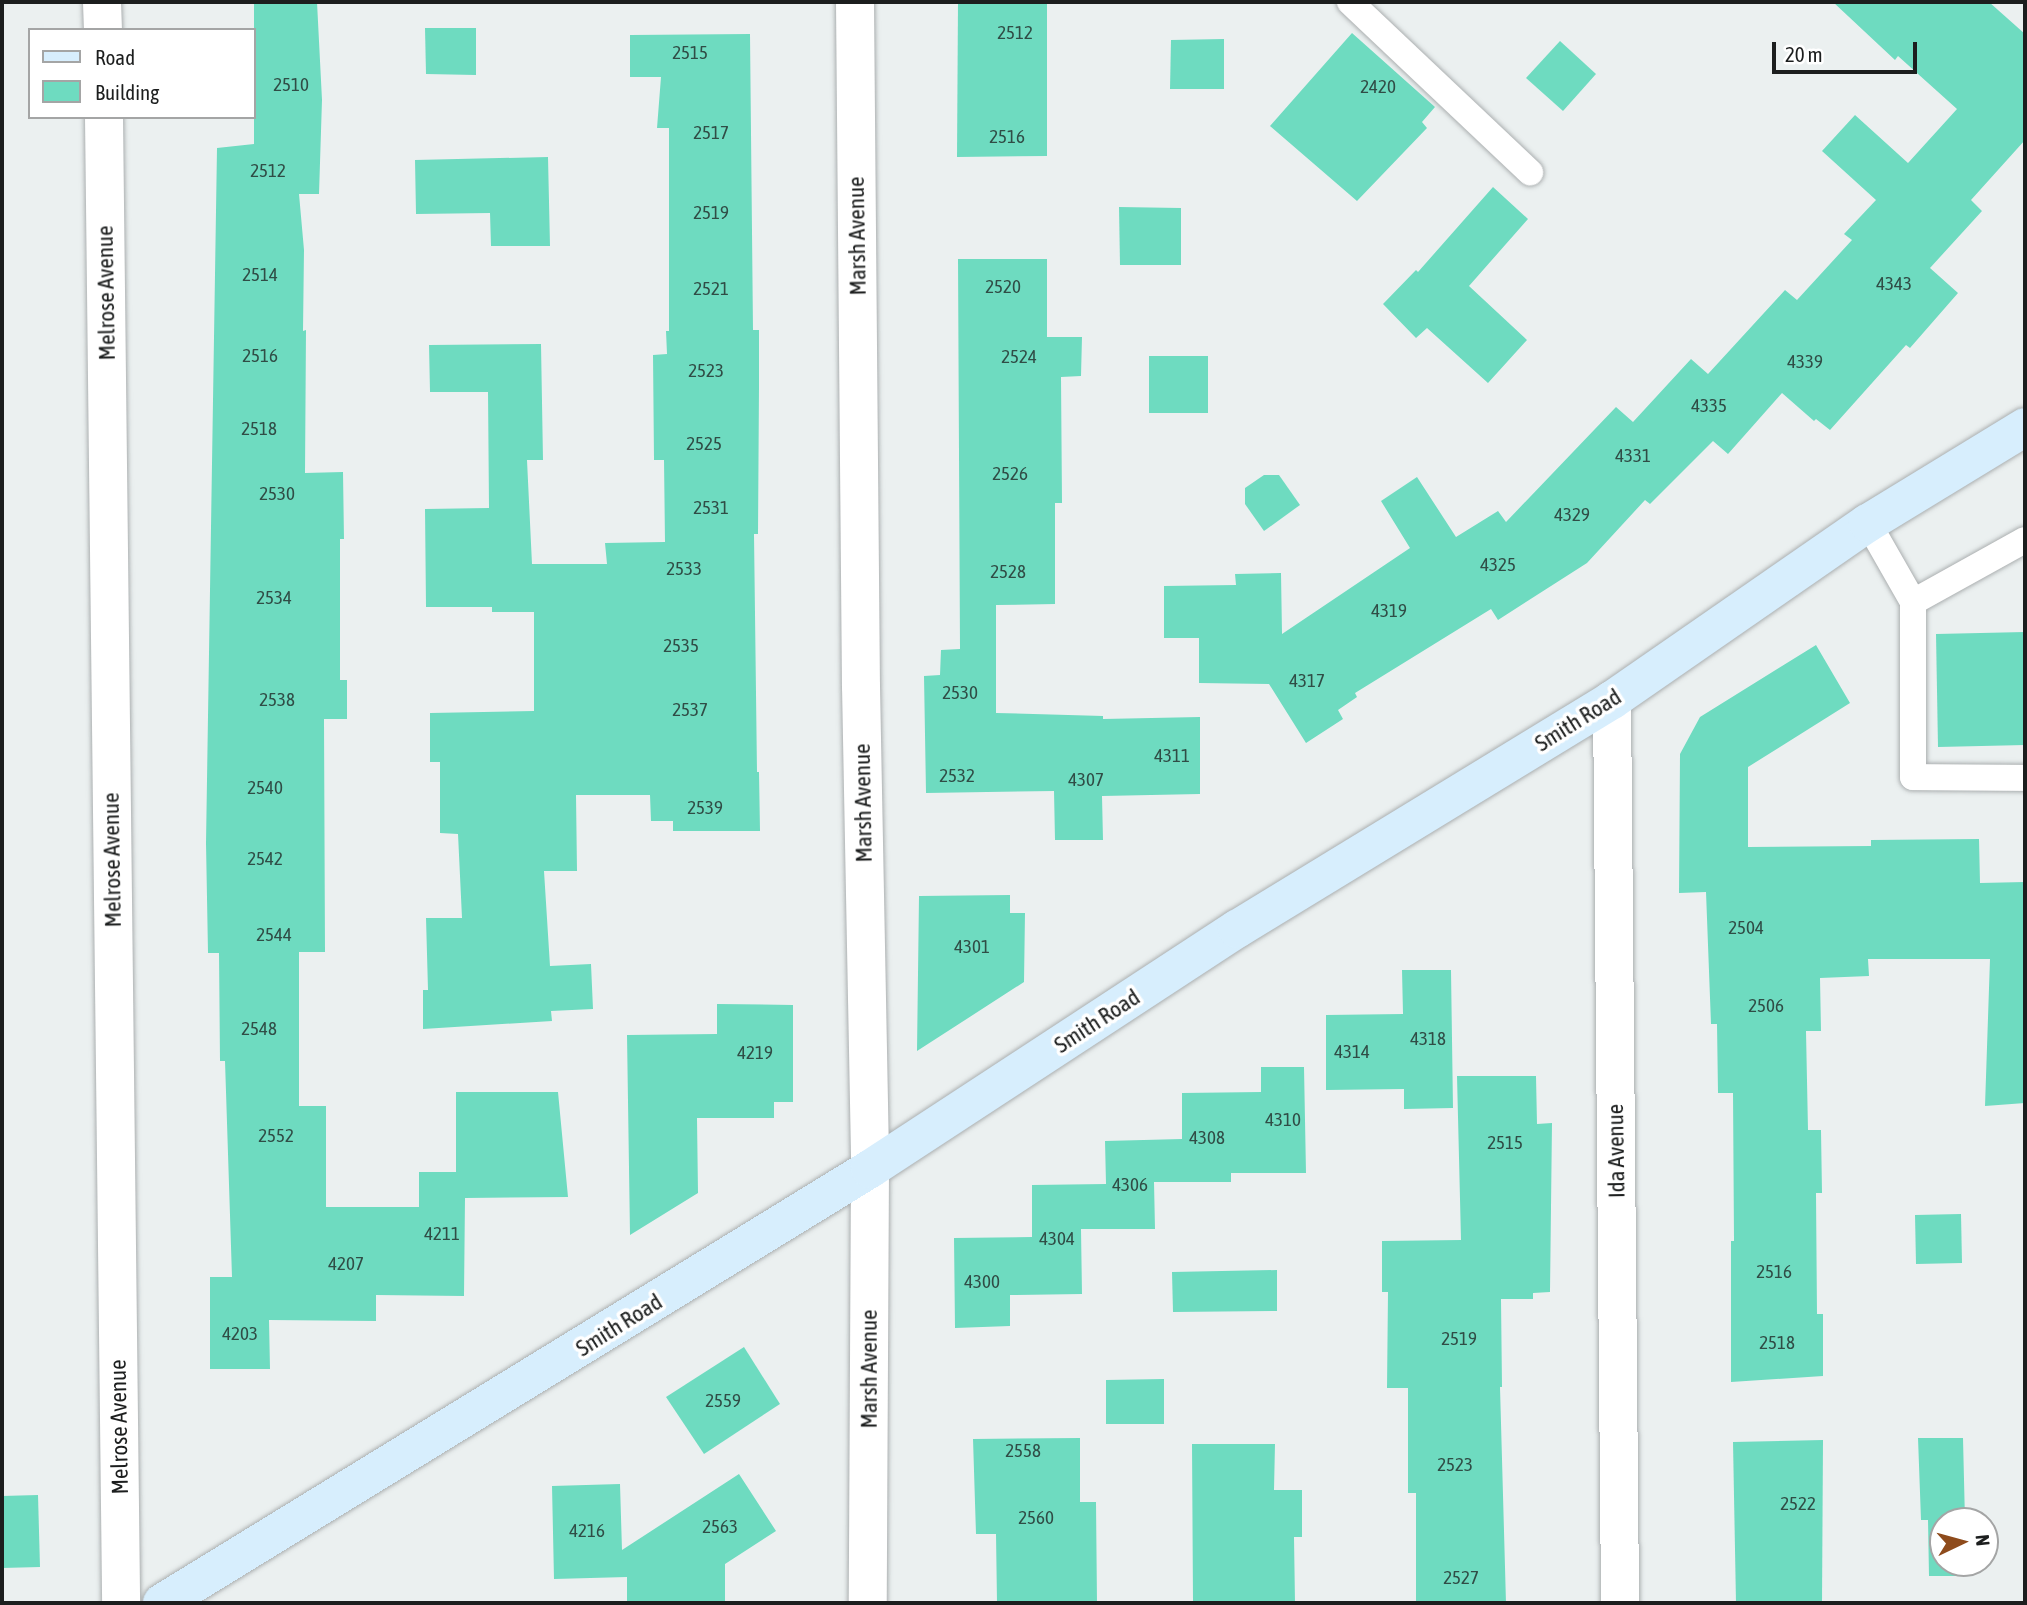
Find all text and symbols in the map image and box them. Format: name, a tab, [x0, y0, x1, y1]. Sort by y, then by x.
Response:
house number: 2512	[997, 22, 1033, 44]
legend	[28, 28, 256, 119]
scale bar	[1775, 28, 1920, 72]
house number: 2515	[672, 42, 708, 64]
text: 20 m	[1785, 42, 1823, 66]
text: Road	[95, 45, 135, 69]
house number: 2510	[273, 74, 309, 96]
house number: 2420	[1360, 76, 1396, 98]
text: Building	[95, 80, 159, 104]
house number: 2517	[693, 122, 729, 144]
house number: 2516	[989, 126, 1025, 148]
house number: 2512	[250, 160, 286, 182]
street label: Marsh Avenue	[842, 176, 872, 296]
house number: 2519	[693, 202, 729, 224]
street label: Melrose Avenue	[91, 225, 121, 361]
house number: 2514	[242, 264, 278, 286]
house number: 4343	[1876, 273, 1912, 295]
house number: 2520	[985, 276, 1021, 298]
house number: 2521	[693, 278, 729, 300]
house number: 2516	[242, 345, 278, 367]
house number: 2524	[1001, 346, 1037, 368]
house number: 4339	[1787, 351, 1823, 373]
house number: 2523	[688, 360, 724, 382]
house number: 4335	[1691, 395, 1727, 417]
house number: 2518	[241, 418, 277, 440]
house number: 2525	[686, 433, 722, 455]
house number: 4331	[1615, 445, 1651, 467]
house number: 2526	[992, 463, 1028, 485]
house number: 2530	[259, 483, 295, 505]
house number: 2531	[693, 497, 729, 519]
house number: 4329	[1554, 504, 1590, 526]
house number: 4325	[1480, 554, 1516, 576]
house number: 2533	[666, 558, 702, 580]
house number: 2528	[990, 561, 1026, 583]
house number: 2534	[256, 587, 292, 609]
house number: 4319	[1371, 600, 1407, 622]
house number: 2535	[663, 635, 699, 657]
house number: 4317	[1289, 670, 1325, 692]
house number: 2530	[942, 682, 978, 704]
street label: Smith Road	[1530, 683, 1626, 757]
house number: 2538	[259, 689, 295, 711]
house number: 2537	[672, 699, 708, 721]
street label: Marsh Avenue	[848, 743, 878, 863]
house number: 4311	[1154, 745, 1190, 767]
house number: 2532	[939, 765, 975, 787]
house number: 4307	[1068, 769, 1104, 791]
house number: 2540	[247, 777, 283, 799]
street label: Melrose Avenue	[97, 792, 127, 928]
house number: 2539	[687, 797, 723, 819]
house number: 2542	[247, 848, 283, 870]
house number: 2504	[1728, 917, 1764, 939]
house number: 2544	[256, 924, 292, 946]
house number: 4301	[954, 936, 990, 958]
street label: Smith Road	[1049, 983, 1145, 1059]
house number: 2506	[1748, 995, 1784, 1017]
house number: 2548	[241, 1018, 277, 1040]
house number: 4318	[1410, 1028, 1446, 1050]
house number: 4314	[1334, 1041, 1370, 1063]
house number: 4219	[737, 1042, 773, 1064]
street label: Ida Avenue	[1601, 1104, 1631, 1198]
house number: 4310	[1265, 1109, 1301, 1131]
house number: 2552	[258, 1125, 294, 1147]
house number: 4308	[1189, 1127, 1225, 1149]
house number: 2515	[1487, 1132, 1523, 1154]
house number: 4306	[1112, 1174, 1148, 1196]
house number: 4211	[424, 1223, 460, 1245]
house number: 4304	[1039, 1228, 1075, 1250]
house number: 4207	[328, 1253, 364, 1275]
house number: 2516	[1756, 1261, 1792, 1283]
house number: 4300	[964, 1271, 1000, 1293]
street label: Smith Road	[571, 1288, 667, 1362]
street label: Marsh Avenue	[855, 1310, 883, 1428]
house number: 4203	[222, 1323, 258, 1345]
house number: 2519	[1441, 1328, 1477, 1350]
house number: 2518	[1759, 1332, 1795, 1354]
street label: Melrose Avenue	[104, 1359, 134, 1495]
house number: 2559	[705, 1390, 741, 1412]
house number: 2558	[1005, 1440, 1041, 1462]
house number: 2523	[1437, 1454, 1473, 1476]
house number: 2522	[1780, 1493, 1816, 1515]
house number: 2560	[1018, 1507, 1054, 1529]
north arrow	[1929, 1507, 1999, 1577]
house number: 2563	[702, 1516, 738, 1538]
house number: 4216	[569, 1520, 605, 1542]
text: N	[1971, 1534, 1994, 1547]
house number: 2527	[1443, 1567, 1479, 1589]

